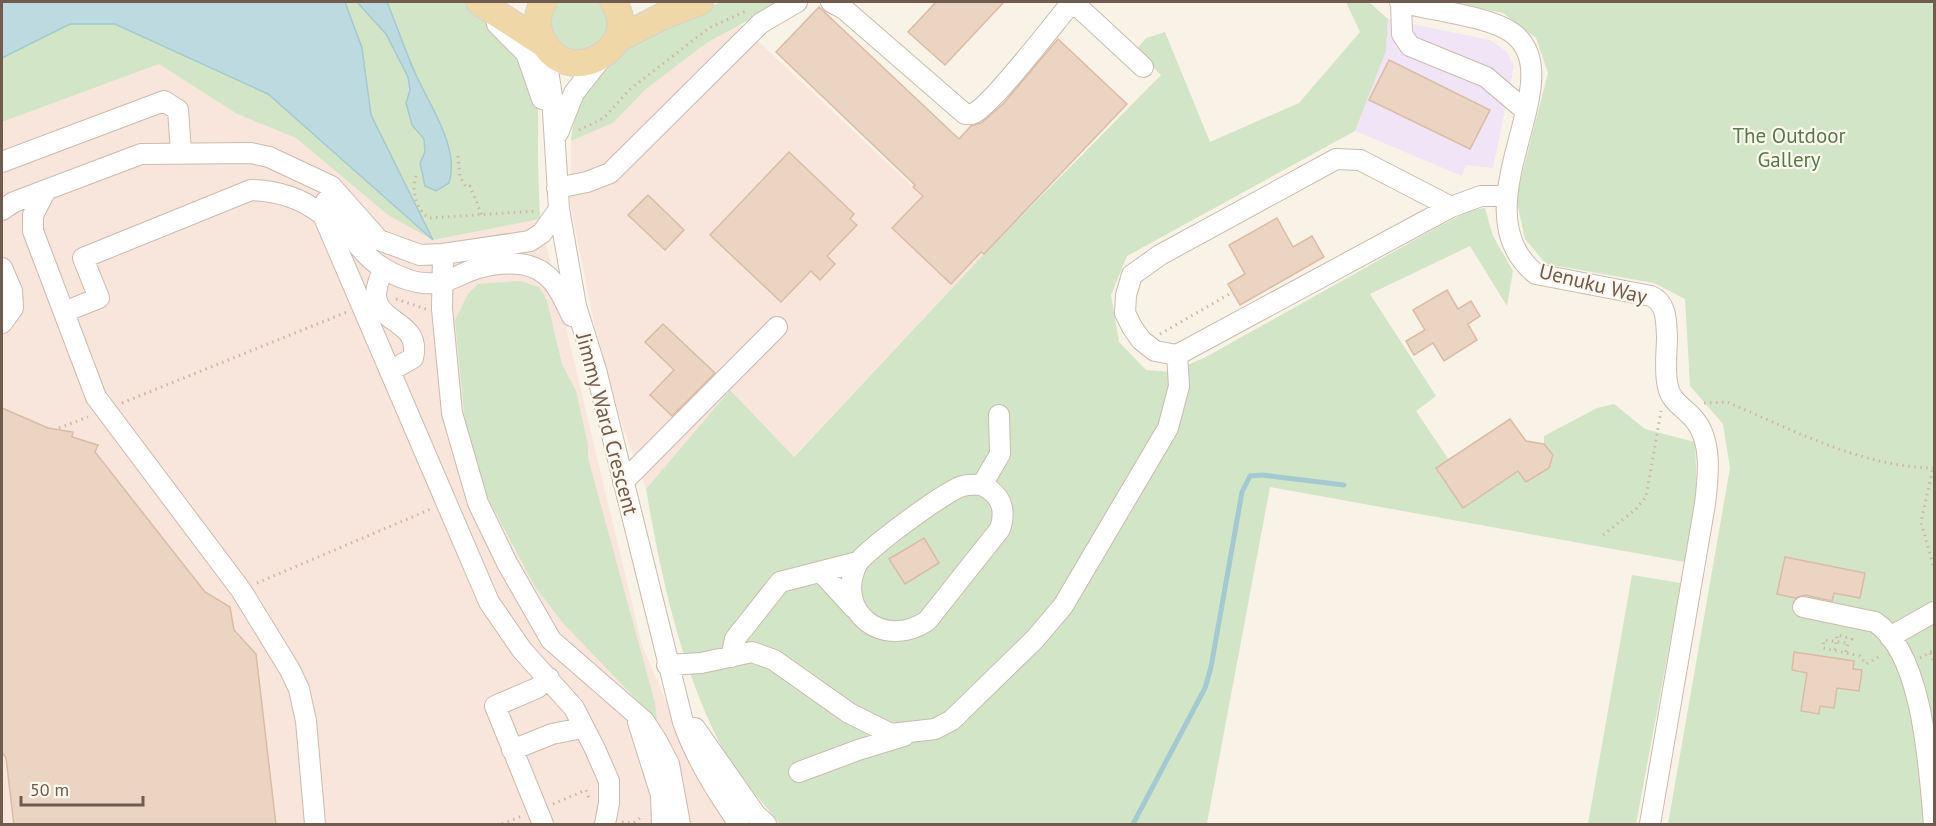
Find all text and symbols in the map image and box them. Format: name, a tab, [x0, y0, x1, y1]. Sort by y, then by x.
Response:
park label: The Outdoor Gallery	[1732, 122, 1846, 173]
street label: Uenuku Way	[1536, 257, 1650, 310]
street label: Jimmy Ward Crescent	[570, 329, 645, 518]
scale bar	[21, 769, 142, 807]
text: 50 m	[30, 778, 69, 801]

